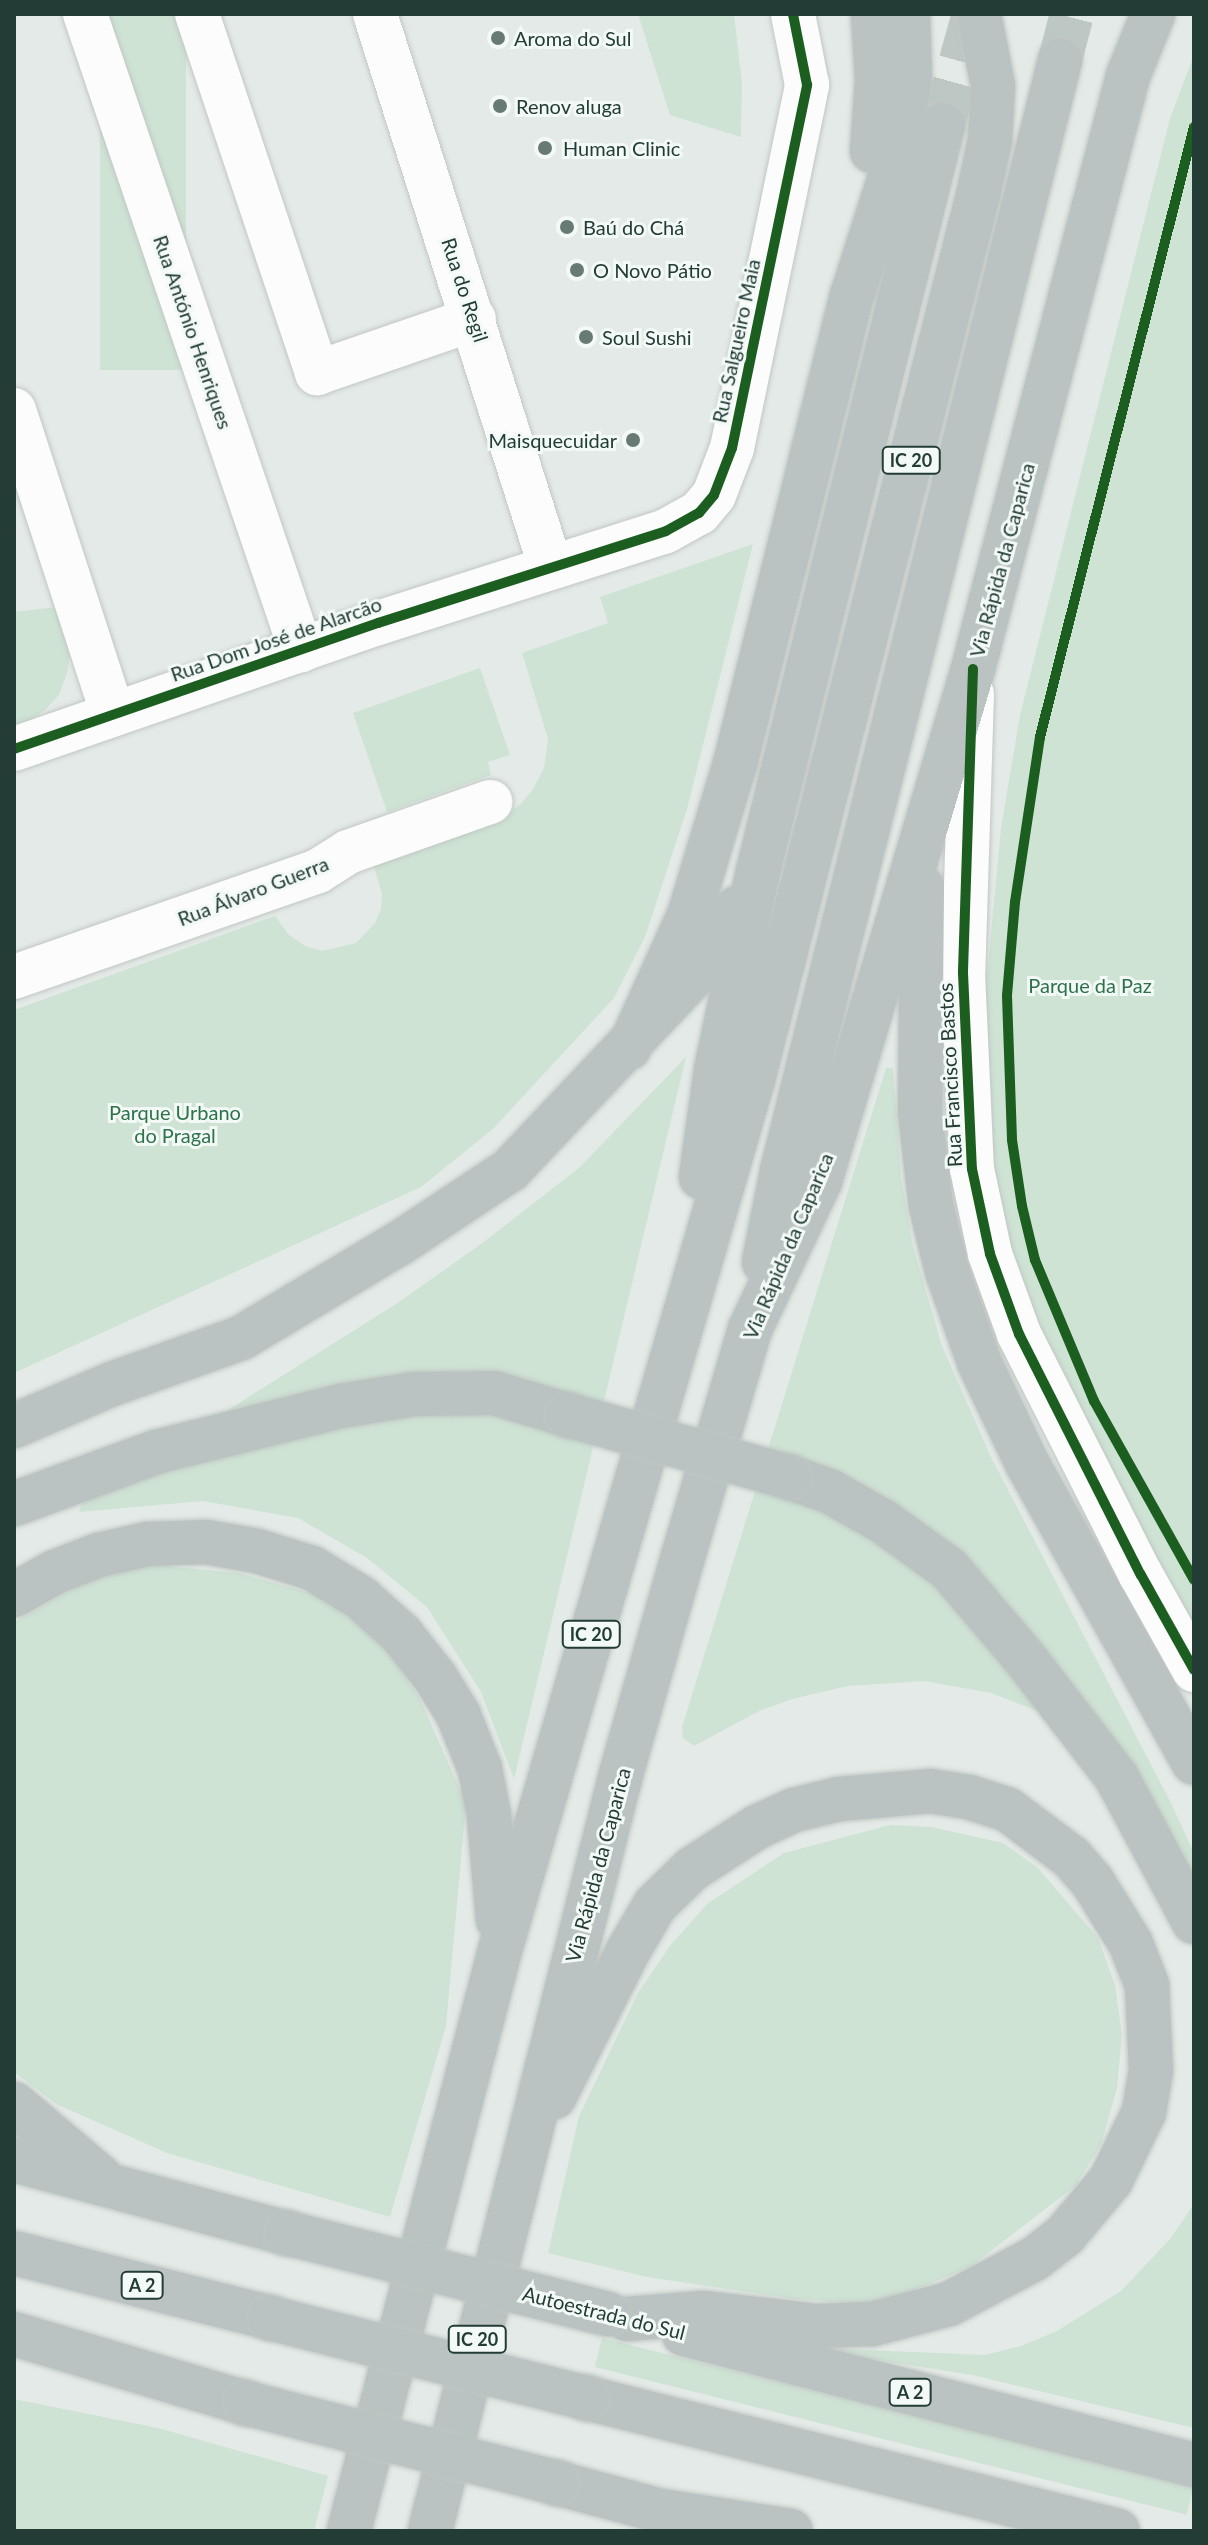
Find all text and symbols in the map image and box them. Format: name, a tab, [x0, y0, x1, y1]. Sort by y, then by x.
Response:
place label: Aroma do Sul	[514, 26, 631, 50]
marker: Aroma do Sul	[489, 29, 507, 47]
place label: Renov aluga	[516, 94, 622, 118]
marker: Renov aluga	[491, 97, 509, 115]
place label: Human Clinic	[563, 136, 680, 160]
marker: Human Clinic	[534, 137, 556, 159]
place label: Baú do Chá	[583, 215, 684, 239]
marker: Baú do Chá	[558, 218, 576, 236]
street label: Rua António Henriques	[148, 232, 238, 432]
street label: Rua do Regil	[437, 235, 493, 345]
street label: Rua Salgueiro Maia	[707, 257, 765, 425]
place label: O Novo Pátio	[593, 258, 712, 282]
marker: O Novo Pátio	[568, 261, 586, 279]
place label: Soul Sushi	[602, 325, 692, 349]
marker: Soul Sushi	[577, 328, 595, 346]
place label: Maisquecuidar	[489, 428, 617, 452]
marker: Maisquecuidar	[624, 431, 642, 449]
road number: IC 20	[881, 446, 941, 474]
street label: Via Rápida da Caparica	[964, 460, 1040, 660]
street label: Rua Dom José de Alarcão	[167, 591, 385, 687]
street label: Rua Álvaro Guerra	[174, 851, 332, 931]
park label: Parque da Paz	[1028, 973, 1152, 997]
street label: Rua Francisco Bastos	[933, 982, 967, 1168]
park label: Parque Urbano do Pragal	[109, 1100, 241, 1147]
street label: Via Rápida da Caparica	[738, 1149, 838, 1343]
road number: IC 20	[561, 1620, 621, 1648]
street label: Via Rápida da Caparica	[560, 1765, 636, 1965]
road number: A 2	[120, 2271, 164, 2299]
street label: Autoestrada do Sul	[520, 2281, 688, 2345]
road number: IC 20	[447, 2325, 507, 2353]
road number: A 2	[888, 2378, 932, 2406]

